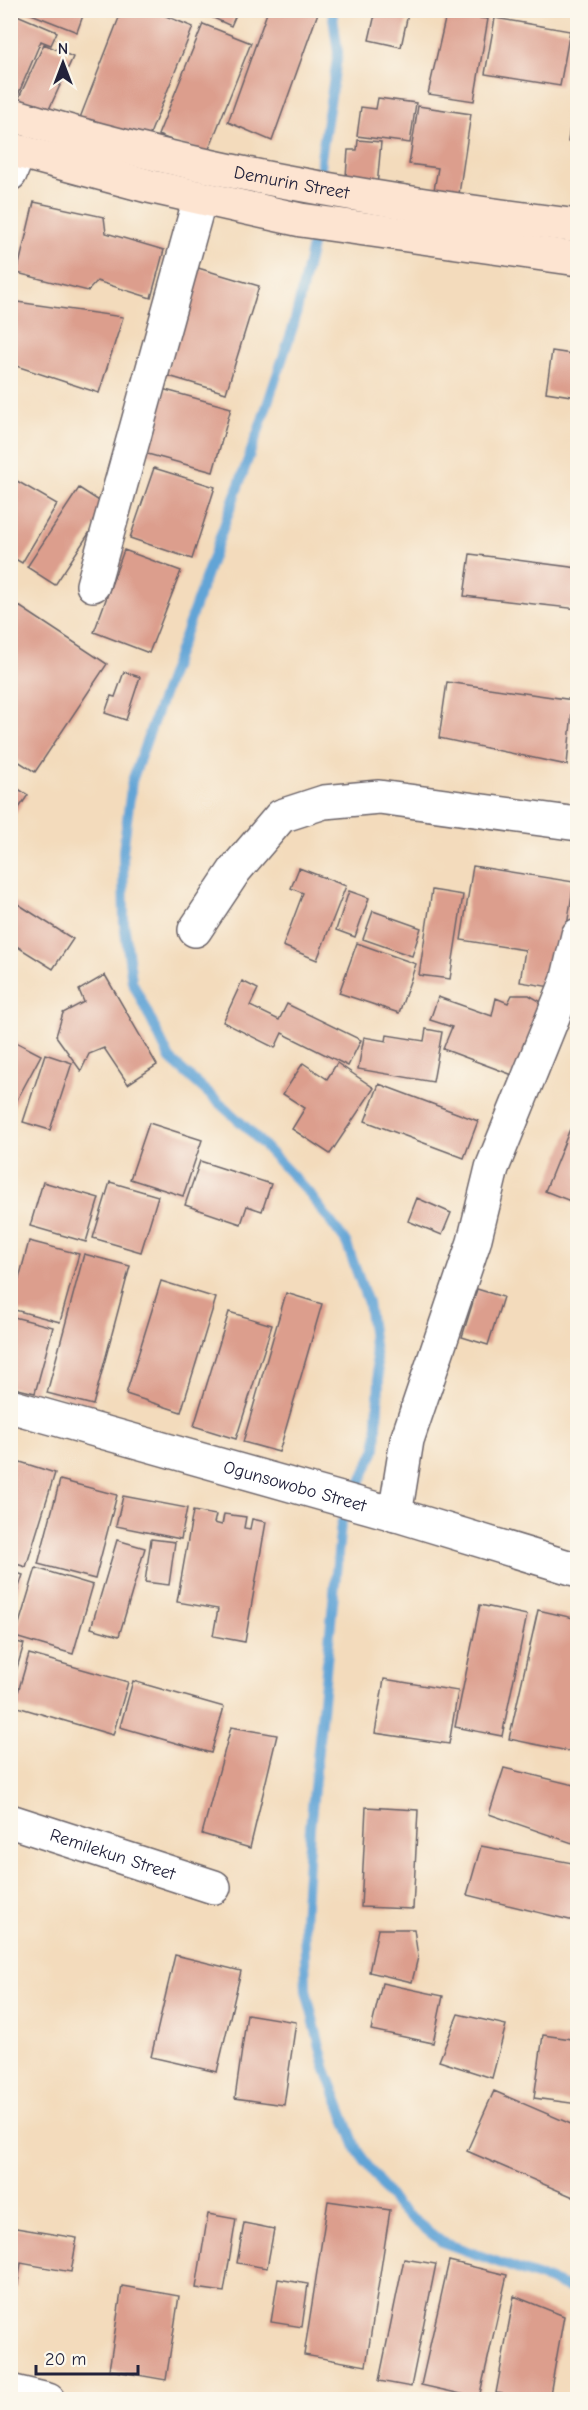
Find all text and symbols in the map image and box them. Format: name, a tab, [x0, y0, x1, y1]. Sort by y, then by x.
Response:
north arrow	[33, 33, 93, 93]
text: N	[58, 40, 68, 58]
street label: Demurin Street	[232, 162, 352, 204]
street label: Ogunsowobo Street	[221, 1457, 369, 1517]
street label: Remilekun Street	[47, 1825, 179, 1885]
scale bar	[36, 2338, 138, 2376]
text: 20 m	[45, 2349, 86, 2370]

